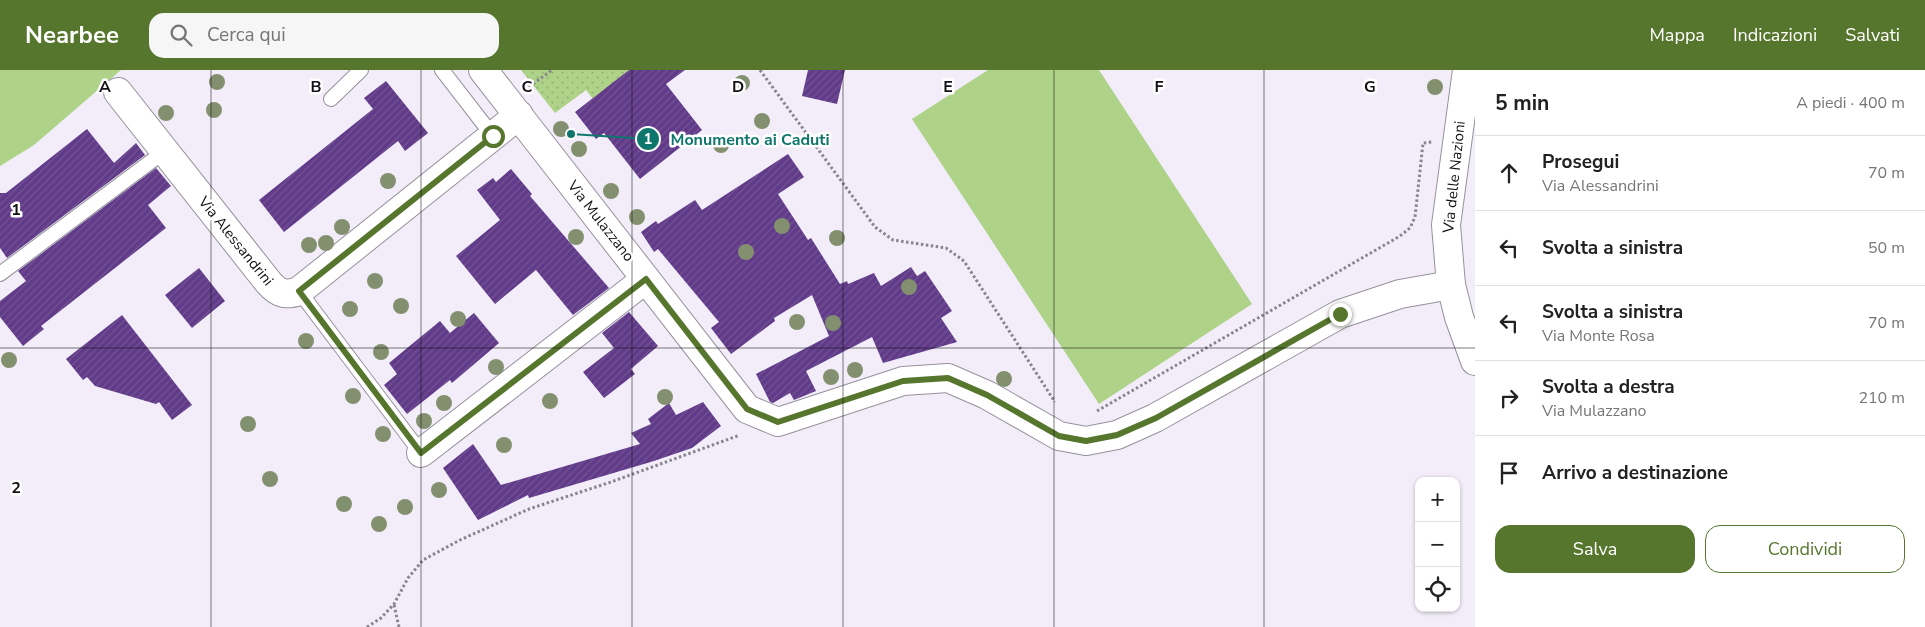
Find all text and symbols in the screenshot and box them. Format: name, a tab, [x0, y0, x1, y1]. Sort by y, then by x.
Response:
search box	[149, 13, 499, 58]
text: Nearbee	[25, 19, 119, 51]
icon: search	[167, 21, 195, 49]
text: Cerca qui	[207, 22, 286, 48]
text: Mappa	[1649, 23, 1705, 47]
text: Indicazioni	[1733, 23, 1817, 47]
text: Salvati	[1845, 23, 1900, 47]
text: A	[99, 76, 111, 98]
text: B	[310, 76, 322, 98]
text: C	[522, 76, 533, 98]
text: D	[732, 76, 744, 98]
text: E	[943, 76, 953, 98]
text: F	[1155, 76, 1164, 98]
text: G	[1364, 76, 1376, 98]
text: 5 min	[1495, 89, 1549, 117]
text: A piedi · 400 m	[1796, 92, 1905, 114]
street label: Via delle Nazioni	[1438, 120, 1470, 235]
callout: Monumento ai Caduti	[636, 124, 840, 155]
route start	[482, 125, 505, 148]
text: 1	[643, 129, 653, 149]
text: Monumento ai Caduti	[671, 129, 829, 151]
text: Prosegui	[1542, 149, 1619, 175]
icon: ahead	[1495, 159, 1523, 187]
text: 70 m	[1868, 162, 1905, 184]
street label: Via Mulazzano	[562, 175, 639, 266]
text: Via Alessandrini	[1542, 175, 1659, 197]
street label: Via Alessandrini	[193, 191, 278, 290]
text: 1	[11, 199, 21, 221]
icon: left	[1495, 234, 1523, 262]
text: Svolta a sinistra	[1542, 235, 1683, 261]
text: 50 m	[1868, 237, 1905, 259]
text: Svolta a sinistra	[1542, 299, 1683, 325]
route end	[1329, 303, 1352, 326]
icon: left	[1495, 309, 1523, 337]
text: 70 m	[1868, 312, 1905, 334]
text: Via Monte Rosa	[1542, 325, 1655, 347]
text: Svolta a destra	[1542, 374, 1675, 400]
icon: right	[1495, 384, 1523, 412]
text: 210 m	[1858, 387, 1905, 409]
text: Via Mulazzano	[1542, 400, 1646, 422]
icon: arrive	[1495, 459, 1523, 487]
text: Arrivo a destinazione	[1542, 460, 1728, 486]
text: 2	[11, 477, 21, 499]
map controls	[1415, 477, 1460, 612]
button: +	[1415, 477, 1460, 522]
button: −	[1415, 522, 1460, 567]
button: Salva	[1495, 525, 1695, 573]
button: Condividi	[1705, 525, 1905, 573]
button: locate	[1415, 567, 1460, 612]

